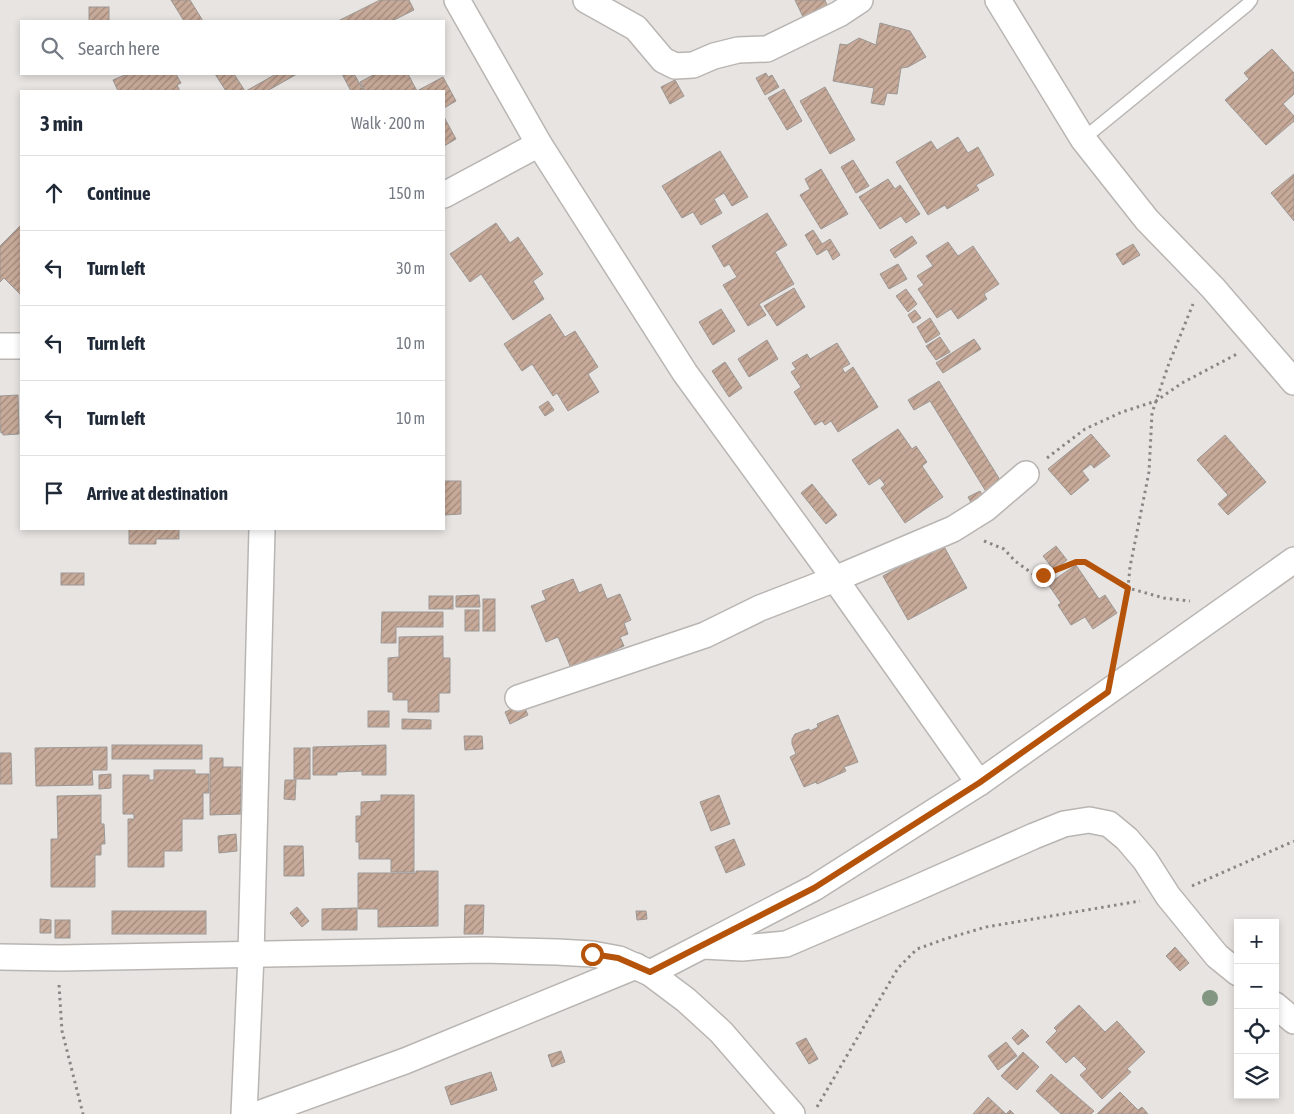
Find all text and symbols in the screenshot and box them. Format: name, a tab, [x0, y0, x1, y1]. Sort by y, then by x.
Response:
search box	[20, 20, 445, 75]
icon: search	[38, 34, 66, 62]
text: Search here	[78, 37, 160, 59]
text: 3 min	[40, 111, 83, 135]
text: Walk · 200 m	[351, 114, 425, 132]
icon: ahead	[40, 179, 68, 207]
text: Continue	[87, 182, 151, 204]
text: 150 m	[389, 184, 425, 202]
icon: left	[40, 254, 68, 282]
text: Turn left	[87, 257, 145, 279]
text: 30 m	[396, 259, 425, 277]
icon: left	[40, 329, 68, 357]
text: Turn left	[87, 332, 145, 354]
text: 10 m	[396, 334, 425, 352]
icon: left	[40, 404, 68, 432]
text: Turn left	[87, 407, 145, 429]
text: 10 m	[396, 409, 425, 427]
icon: arrive	[40, 479, 68, 507]
text: Arrive at destination	[87, 482, 228, 504]
route end	[1032, 564, 1055, 587]
map controls	[1234, 919, 1279, 1099]
button: +	[1234, 919, 1279, 964]
route start	[581, 943, 604, 966]
button: −	[1234, 964, 1279, 1009]
button: locate	[1234, 1009, 1279, 1054]
button: layers	[1234, 1054, 1279, 1099]

